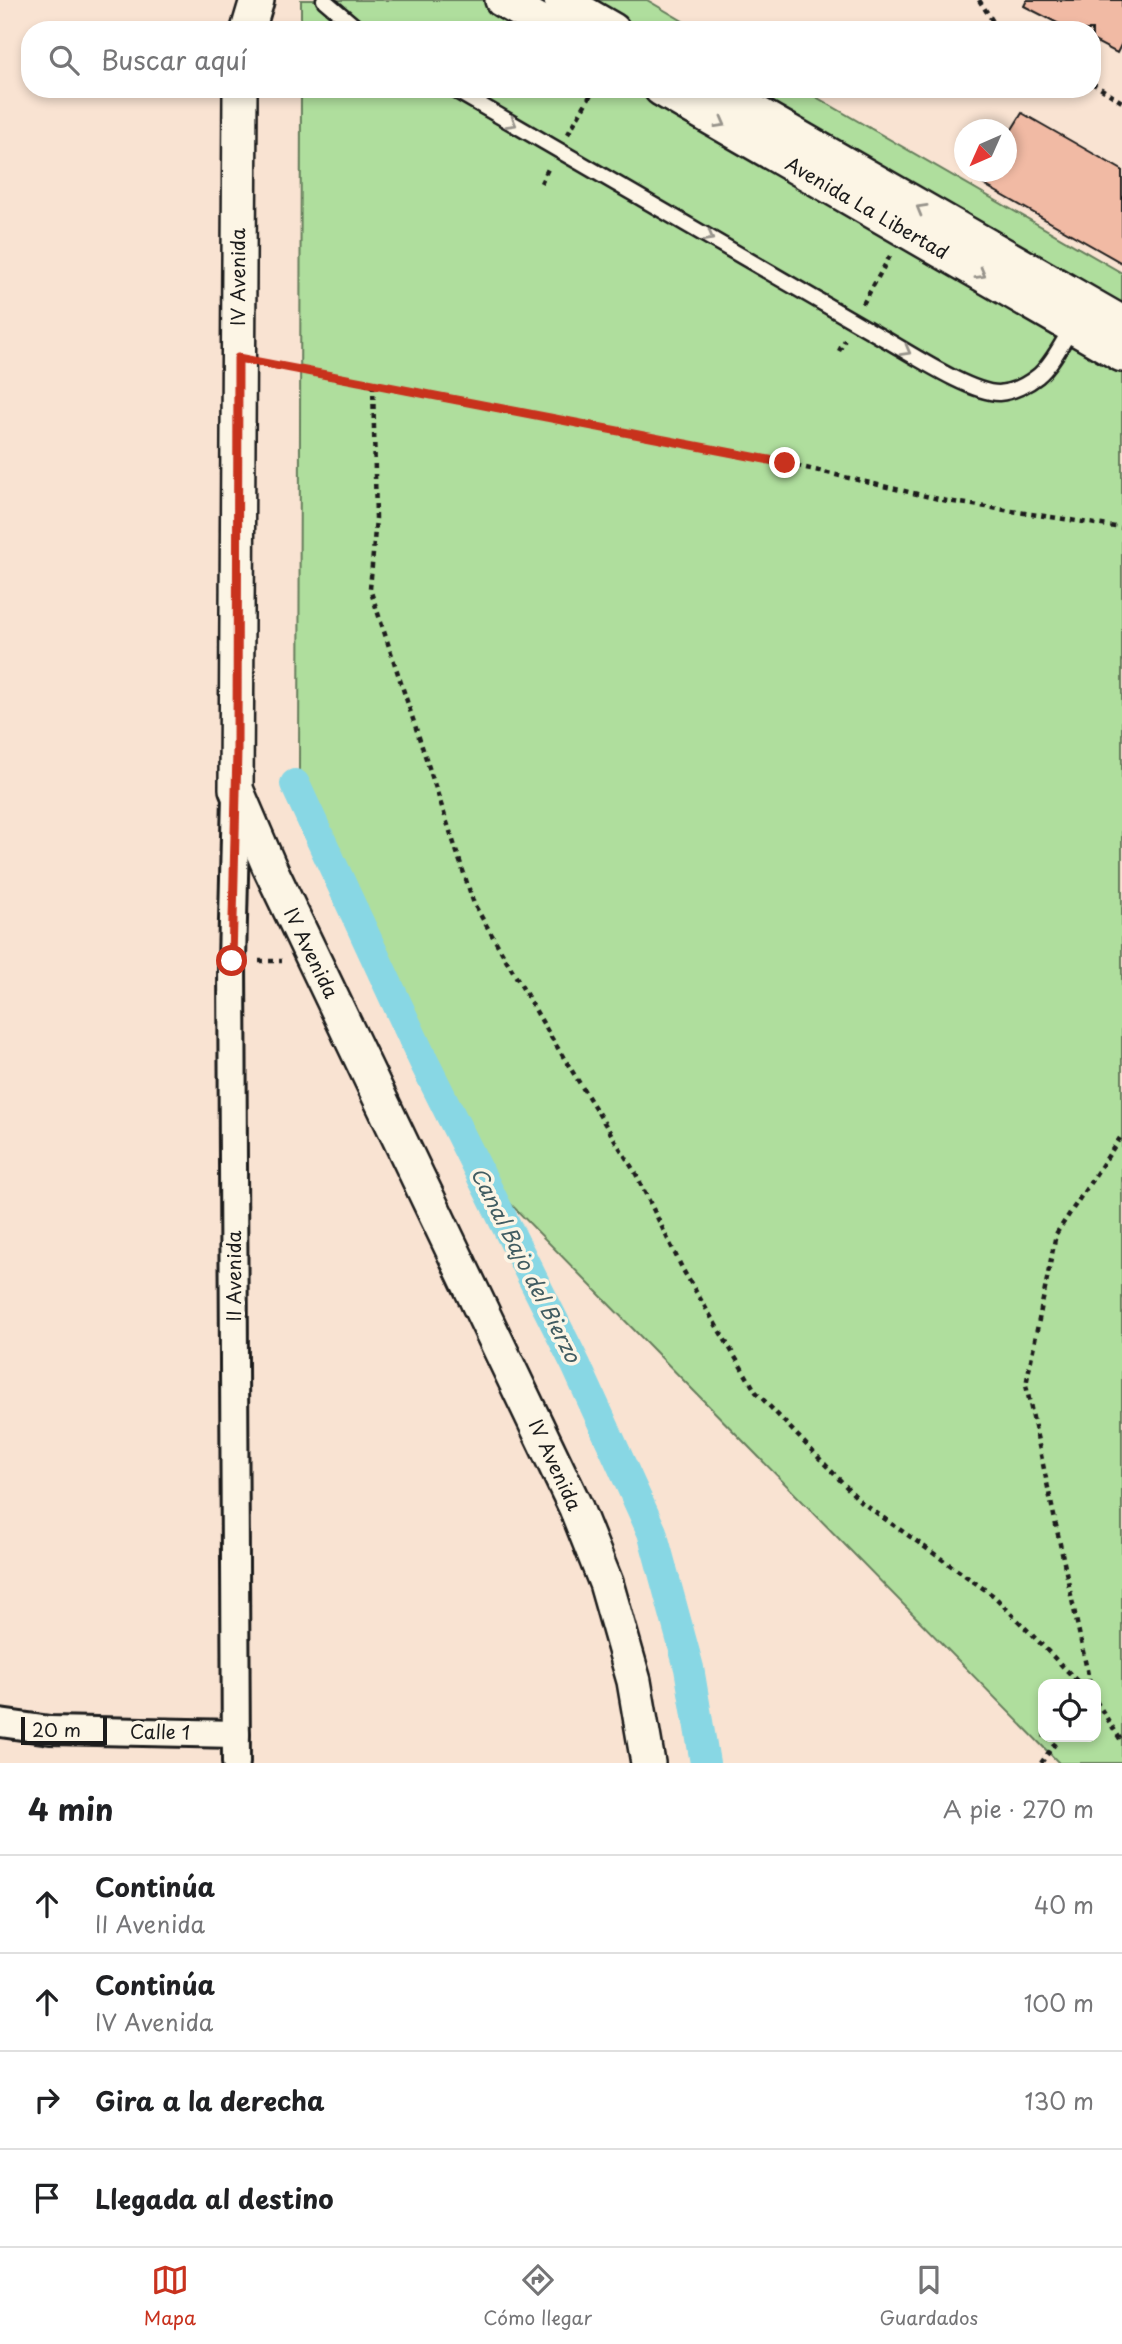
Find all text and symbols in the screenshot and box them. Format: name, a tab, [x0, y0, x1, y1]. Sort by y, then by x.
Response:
search box	[21, 21, 1101, 98]
text: Buscar aquí	[101, 40, 247, 79]
icon: search	[45, 41, 83, 79]
one-way arrow	[505, 115, 518, 128]
one-way arrow	[713, 115, 726, 128]
north arrow	[954, 119, 1017, 182]
street label: Avenida La Libertad	[781, 149, 954, 265]
one-way arrow	[916, 204, 928, 217]
street label: IV Avenida	[223, 228, 251, 326]
one-way arrow	[702, 229, 715, 242]
one-way arrow	[973, 266, 986, 279]
one-way arrow	[899, 343, 912, 356]
route end	[769, 447, 800, 478]
street label: IV Avenida	[278, 902, 346, 1003]
route start	[216, 945, 247, 976]
water label: Canal Bajo del Bierzo	[464, 1161, 590, 1368]
street label: II Avenida	[219, 1231, 247, 1321]
street label: IV Avenida	[523, 1414, 589, 1515]
map controls	[1038, 1679, 1101, 1742]
button: locate	[1038, 1679, 1101, 1742]
scale bar	[21, 1714, 107, 1746]
text: 20 m	[32, 1715, 81, 1743]
street label: Calle 1	[130, 1716, 190, 1746]
text: 4 min	[28, 1786, 114, 1831]
text: A pie · 270 m	[943, 1791, 1094, 1826]
text: Continúa	[95, 1867, 215, 1906]
icon: ahead	[28, 1885, 66, 1923]
text: 40 m	[1034, 1887, 1094, 1922]
text: II Avenida	[95, 1906, 205, 1941]
text: Continúa	[95, 1965, 215, 2004]
icon: ahead	[28, 1983, 66, 2021]
text: 100 m	[1024, 1985, 1094, 2020]
text: IV Avenida	[95, 2004, 213, 2039]
icon: right	[28, 2081, 66, 2119]
text: Gira a la derecha	[95, 2081, 325, 2120]
text: 130 m	[1024, 2083, 1094, 2118]
icon: arrive	[28, 2179, 66, 2217]
text: Llegada al destino	[95, 2179, 334, 2218]
tab: Mapa	[144, 2261, 196, 2331]
tab: Cómo llegar	[483, 2261, 592, 2331]
tab: Guardados	[879, 2261, 978, 2331]

